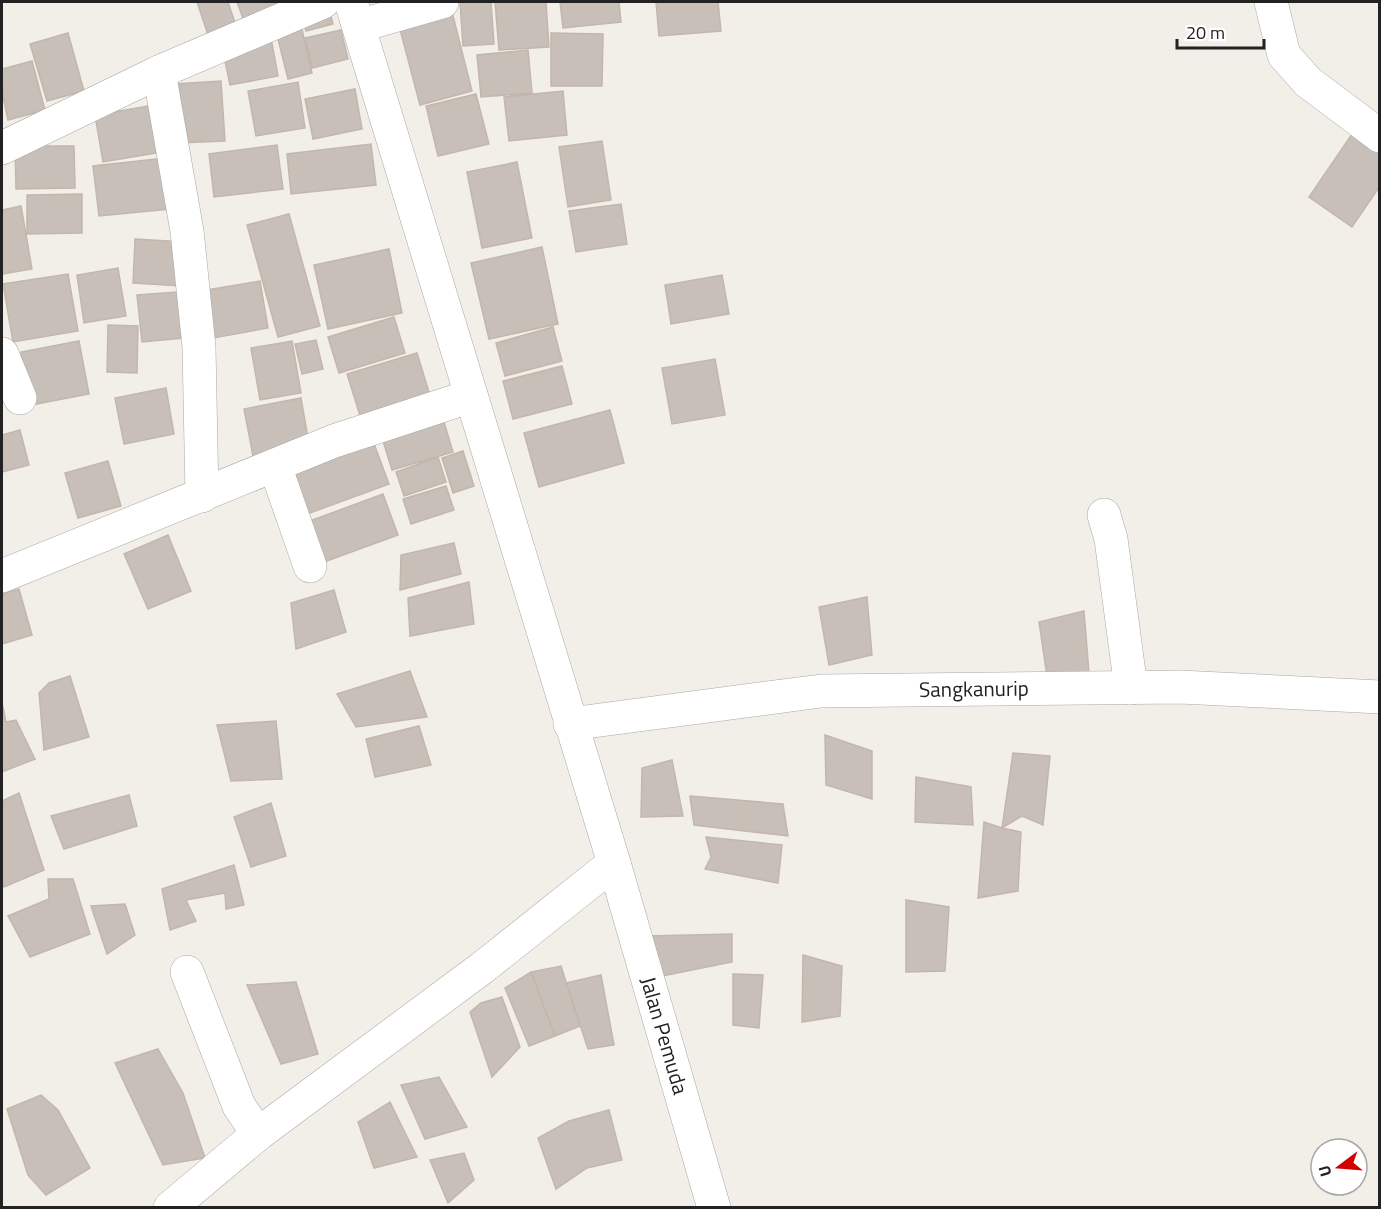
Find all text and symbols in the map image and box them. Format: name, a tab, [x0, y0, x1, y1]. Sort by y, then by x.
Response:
scale bar	[1177, 12, 1264, 50]
text: 20 m	[1186, 19, 1225, 46]
street label: Sangkanurip	[919, 672, 1029, 705]
street label: Jalan Pemuda	[633, 973, 697, 1098]
north arrow	[1309, 1137, 1369, 1197]
text: U	[1312, 1163, 1338, 1179]

